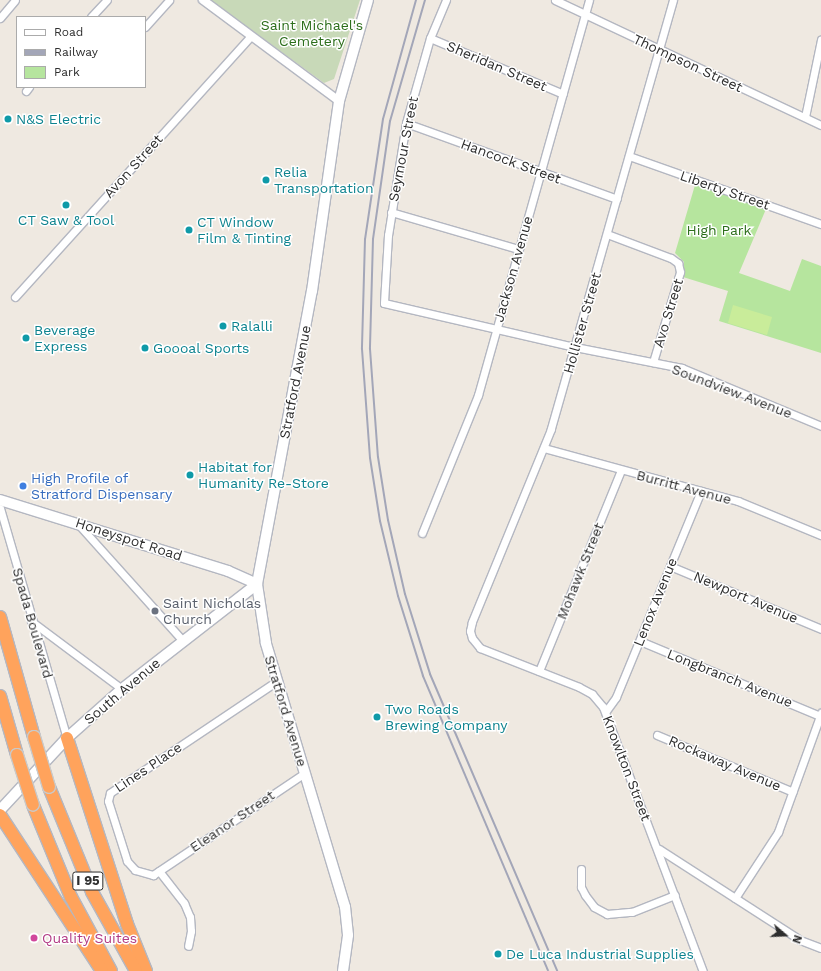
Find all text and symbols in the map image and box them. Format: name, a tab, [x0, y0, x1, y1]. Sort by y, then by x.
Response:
legend	[16, 16, 146, 88]
park label: Saint Michael's Cemetery	[261, 17, 363, 50]
text: Road	[54, 25, 83, 39]
street label: Thompson Street	[631, 30, 745, 96]
street label: Sheridan Street	[444, 37, 550, 95]
text: Railway	[54, 45, 98, 59]
text: Park	[54, 65, 80, 79]
street label: Seymour Street	[385, 95, 421, 203]
place label: N&S Electric	[16, 111, 101, 127]
marker: N&S Electric	[3, 114, 13, 124]
street label: Avon Street	[100, 131, 166, 201]
street label: Hancock Street	[458, 135, 564, 187]
place label: Relia Transportation	[274, 164, 374, 196]
street label: Liberty Street	[678, 167, 772, 213]
marker: Relia Transportation	[261, 175, 271, 185]
marker: CT Saw & Tool	[61, 200, 71, 210]
place label: CT Saw & Tool	[17, 212, 115, 228]
place label: CT Window Film & Tinting	[197, 214, 291, 246]
street label: Jackson Avenue	[490, 214, 536, 324]
park label: High Park	[686, 222, 752, 238]
marker: CT Window Film & Tinting	[184, 225, 194, 235]
street label: Hollister Street	[559, 270, 605, 376]
street label: Avo Street	[650, 276, 686, 350]
place label: Ralalli	[231, 318, 273, 334]
marker: Ralalli	[218, 321, 228, 331]
place label: Beverage Express	[34, 322, 95, 354]
street label: Stratford Avenue	[276, 324, 314, 440]
marker: Beverage Express	[21, 333, 31, 343]
place label: Goooal Sports	[153, 340, 250, 356]
marker: Goooal Sports	[140, 343, 150, 353]
street label: Soundview Avenue	[669, 360, 795, 422]
place label: Habitat for Humanity Re-Store	[198, 459, 329, 492]
street label: Burritt Avenue	[634, 466, 734, 508]
place label: High Profile of Stratford Dispensary	[31, 470, 172, 502]
marker: Habitat for Humanity Re-Store	[185, 470, 195, 480]
marker: High Profile of Stratford Dispensary	[18, 481, 28, 491]
street label: Honeyspot Road	[73, 514, 185, 564]
street label: Mohawk Street	[553, 520, 607, 622]
street label: Lenox Avenue	[629, 555, 681, 649]
street label: Spada Boulevard	[9, 566, 57, 680]
street label: Newport Avenue	[691, 567, 801, 627]
place label: Saint Nicholas Church	[163, 595, 261, 628]
marker: Saint Nicholas Church	[150, 606, 160, 616]
street label: Longbranch Avenue	[665, 645, 795, 711]
street label: Stratford Avenue	[261, 653, 311, 769]
street label: South Avenue	[80, 654, 164, 728]
place label: Two Roads Brewing Company	[385, 701, 508, 734]
marker: Two Roads Brewing Company	[372, 712, 382, 722]
street label: Knowlton Street	[599, 713, 655, 823]
street label: Rockaway Avenue	[666, 732, 784, 794]
street label: Lines Place	[111, 738, 185, 796]
street label: Eleanor Street	[186, 786, 278, 856]
road number: I 95	[72, 870, 104, 892]
north arrow	[765, 915, 805, 955]
place label: Quality Suites	[42, 930, 137, 946]
marker: Quality Suites	[29, 933, 39, 943]
text: N	[789, 933, 804, 945]
place label: De Luca Industrial Supplies	[506, 946, 695, 962]
marker: De Luca Industrial Supplies	[493, 949, 503, 959]

